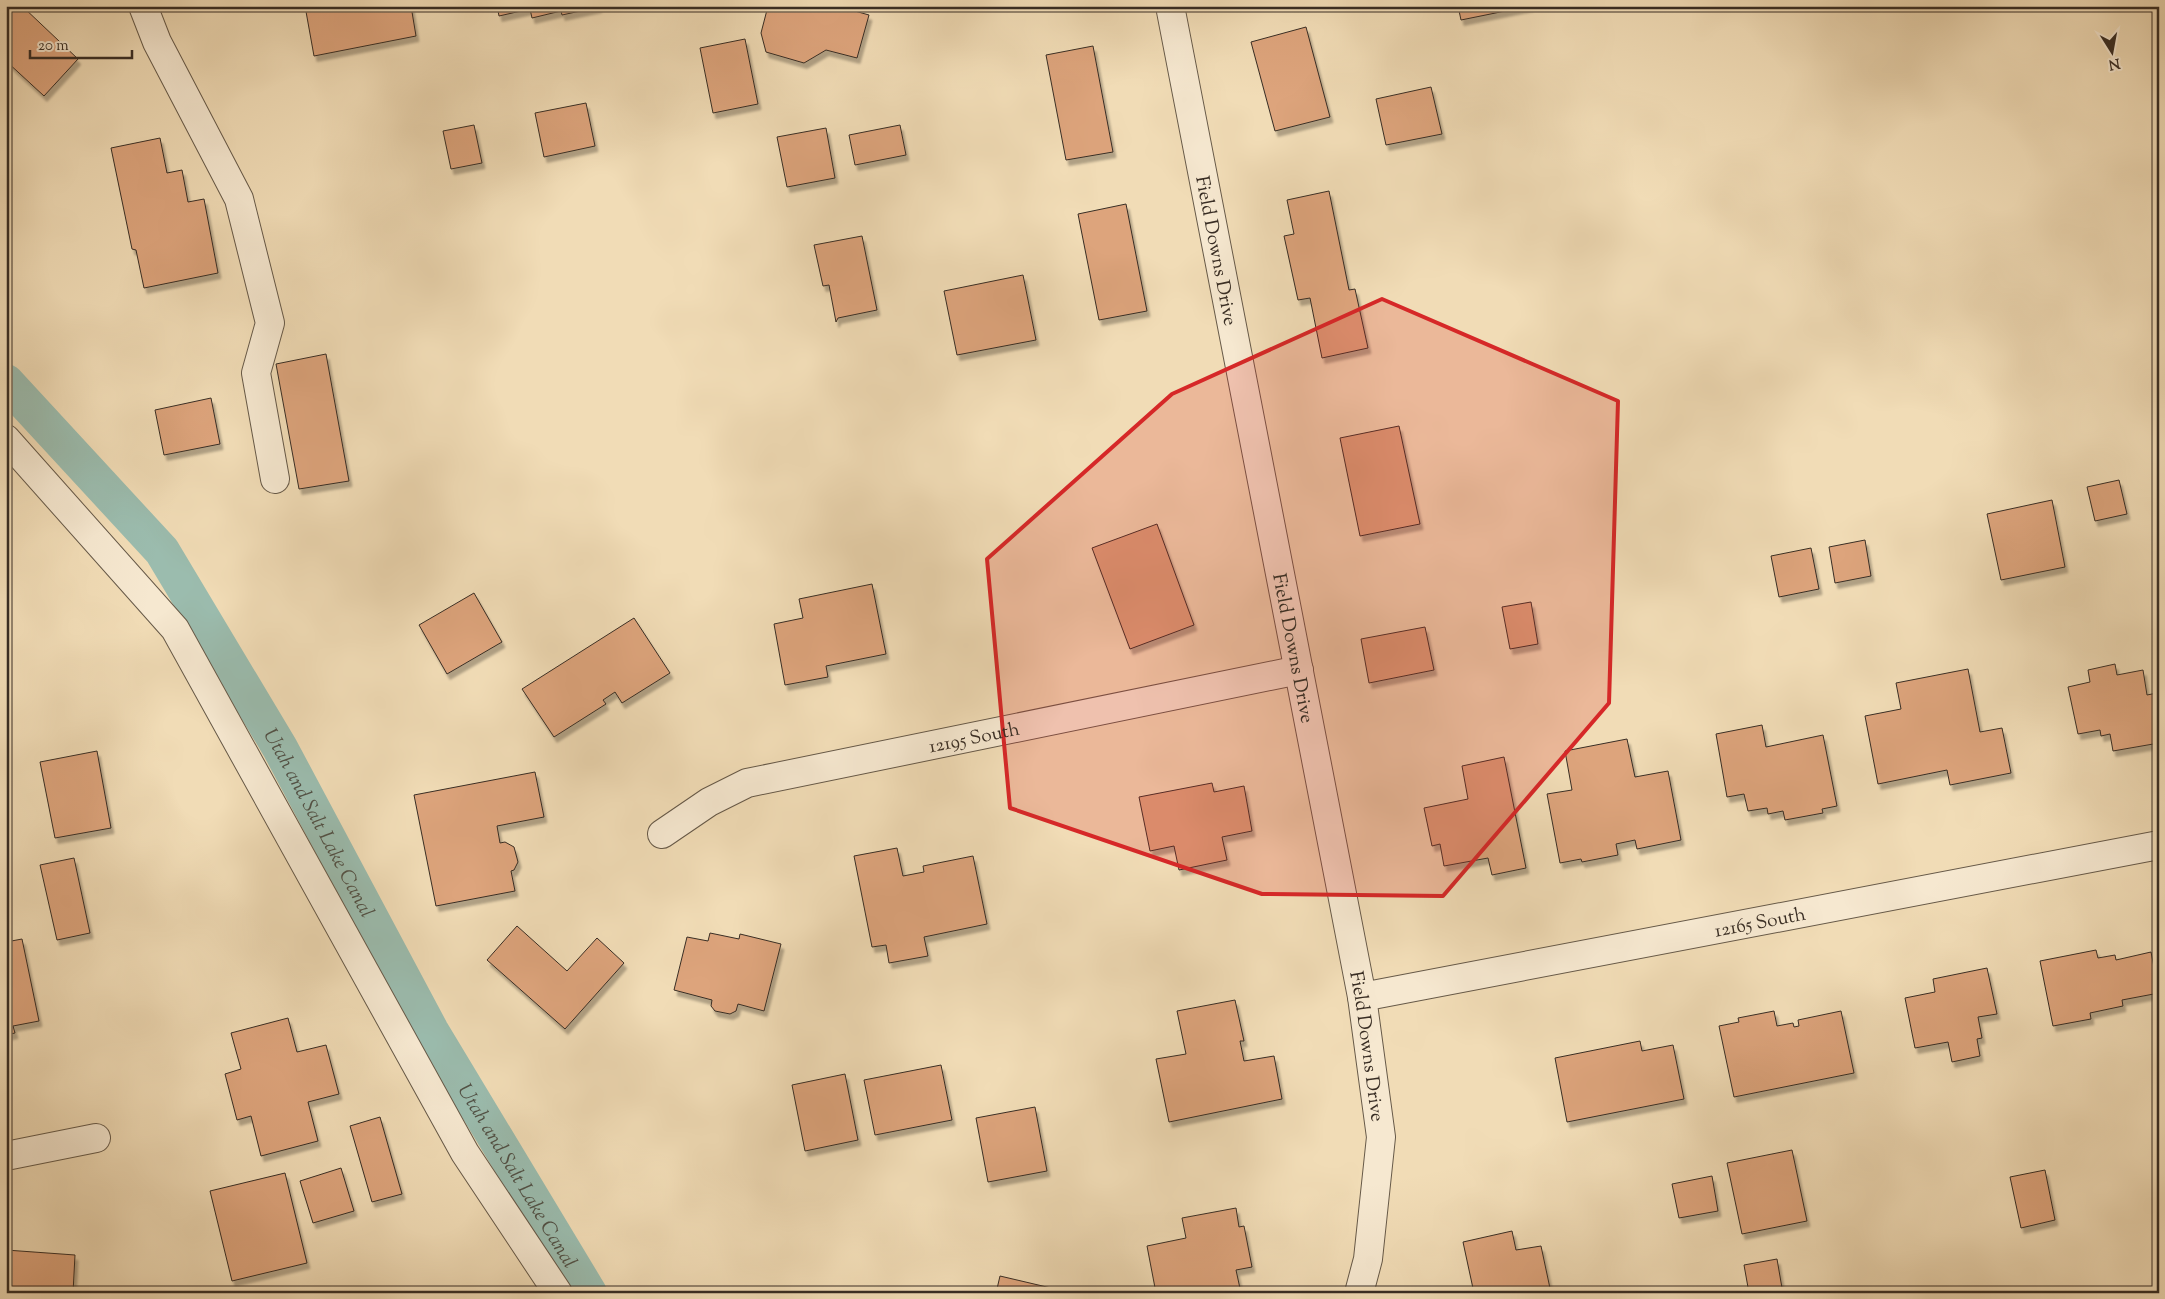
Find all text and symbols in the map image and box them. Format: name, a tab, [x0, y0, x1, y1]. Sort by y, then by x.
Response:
scale bar	[30, 28, 132, 60]
north arrow	[2088, 28, 2138, 78]
text: 20 m	[38, 36, 69, 57]
text: N	[2107, 52, 2121, 74]
street label: Field Downs Drive	[1187, 174, 1243, 328]
street label: Field Downs Drive	[1264, 571, 1320, 726]
street label: 12195 South	[927, 717, 1022, 761]
water label: Utah and Salt Lake Canal	[255, 724, 380, 923]
street label: 12165 South	[1712, 902, 1808, 945]
street label: Field Downs Drive	[1341, 969, 1390, 1124]
water label: Utah and Salt Lake Canal	[449, 1079, 583, 1274]

